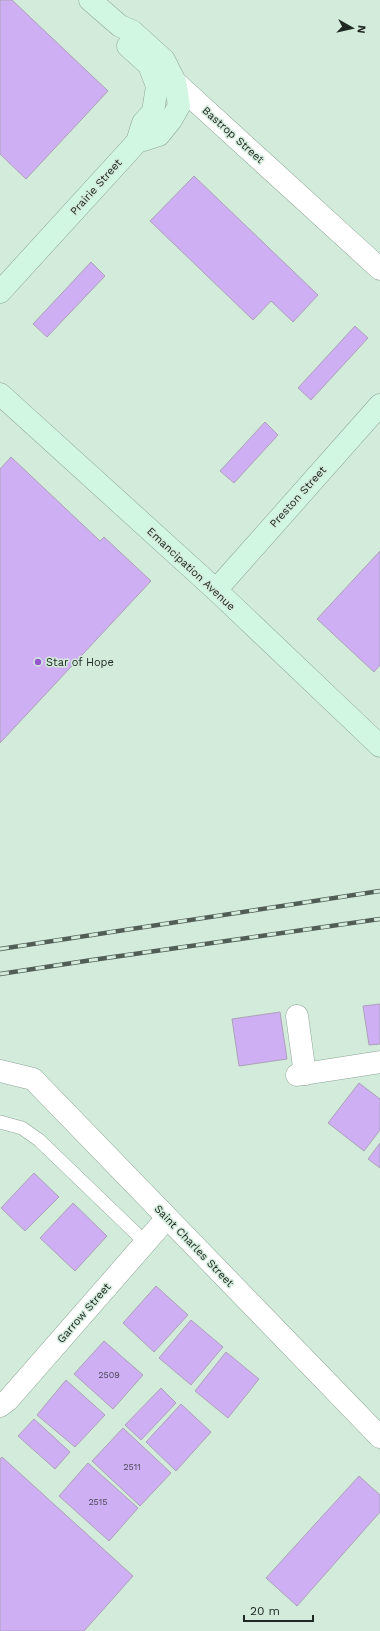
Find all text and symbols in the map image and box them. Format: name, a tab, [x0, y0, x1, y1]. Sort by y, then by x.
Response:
north arrow	[332, 8, 372, 48]
text: N	[354, 24, 368, 34]
street label: Bastrop Street	[199, 104, 267, 166]
street label: Prairie Street	[67, 156, 125, 218]
street label: Preston Street	[267, 463, 329, 530]
street label: Emancipation Avenue	[144, 525, 238, 613]
place label: Star of Hope	[46, 656, 114, 669]
marker: Star of Hope	[33, 657, 43, 667]
street label: Saint Charles Street	[152, 1202, 237, 1290]
street label: Garrow Street	[54, 1280, 114, 1346]
house number: 2509	[98, 1370, 120, 1380]
house number: 2511	[123, 1462, 141, 1472]
house number: 2515	[88, 1497, 108, 1507]
scale bar	[244, 1597, 313, 1623]
text: 20 m	[250, 1604, 280, 1618]

